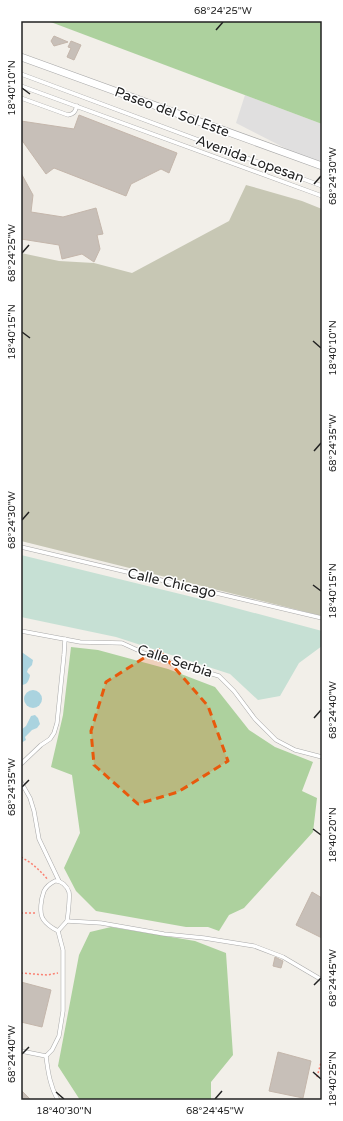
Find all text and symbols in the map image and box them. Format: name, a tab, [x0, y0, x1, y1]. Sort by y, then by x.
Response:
text: 68°24'25"W	[194, 5, 252, 17]
text: 18°40'10"N	[6, 60, 18, 116]
street label: Paseo del Sol Este	[112, 83, 232, 141]
street label: Avenida Lopesan	[194, 132, 306, 186]
text: 68°24'30"W	[327, 147, 339, 205]
text: 68°24'25"W	[6, 224, 18, 282]
text: 18°40'15"N	[6, 304, 18, 360]
text: 18°40'10"N	[327, 320, 339, 376]
text: 68°24'35"W	[327, 414, 339, 472]
text: 68°24'30"W	[6, 491, 18, 549]
text: 18°40'15"N	[327, 563, 339, 619]
street label: Calle Chicago	[126, 565, 218, 601]
street label: Calle Serbia	[135, 641, 215, 681]
text: 68°24'40"W	[327, 681, 339, 739]
text: 68°24'35"W	[6, 758, 18, 816]
text: 18°40'20"N	[327, 807, 339, 863]
text: 68°24'45"W	[327, 949, 339, 1007]
text: 68°24'40"W	[6, 1025, 18, 1083]
text: 18°40'25"N	[327, 1051, 339, 1107]
text: 18°40'30"N	[36, 1105, 92, 1117]
text: 68°24'45"W	[186, 1105, 244, 1117]

